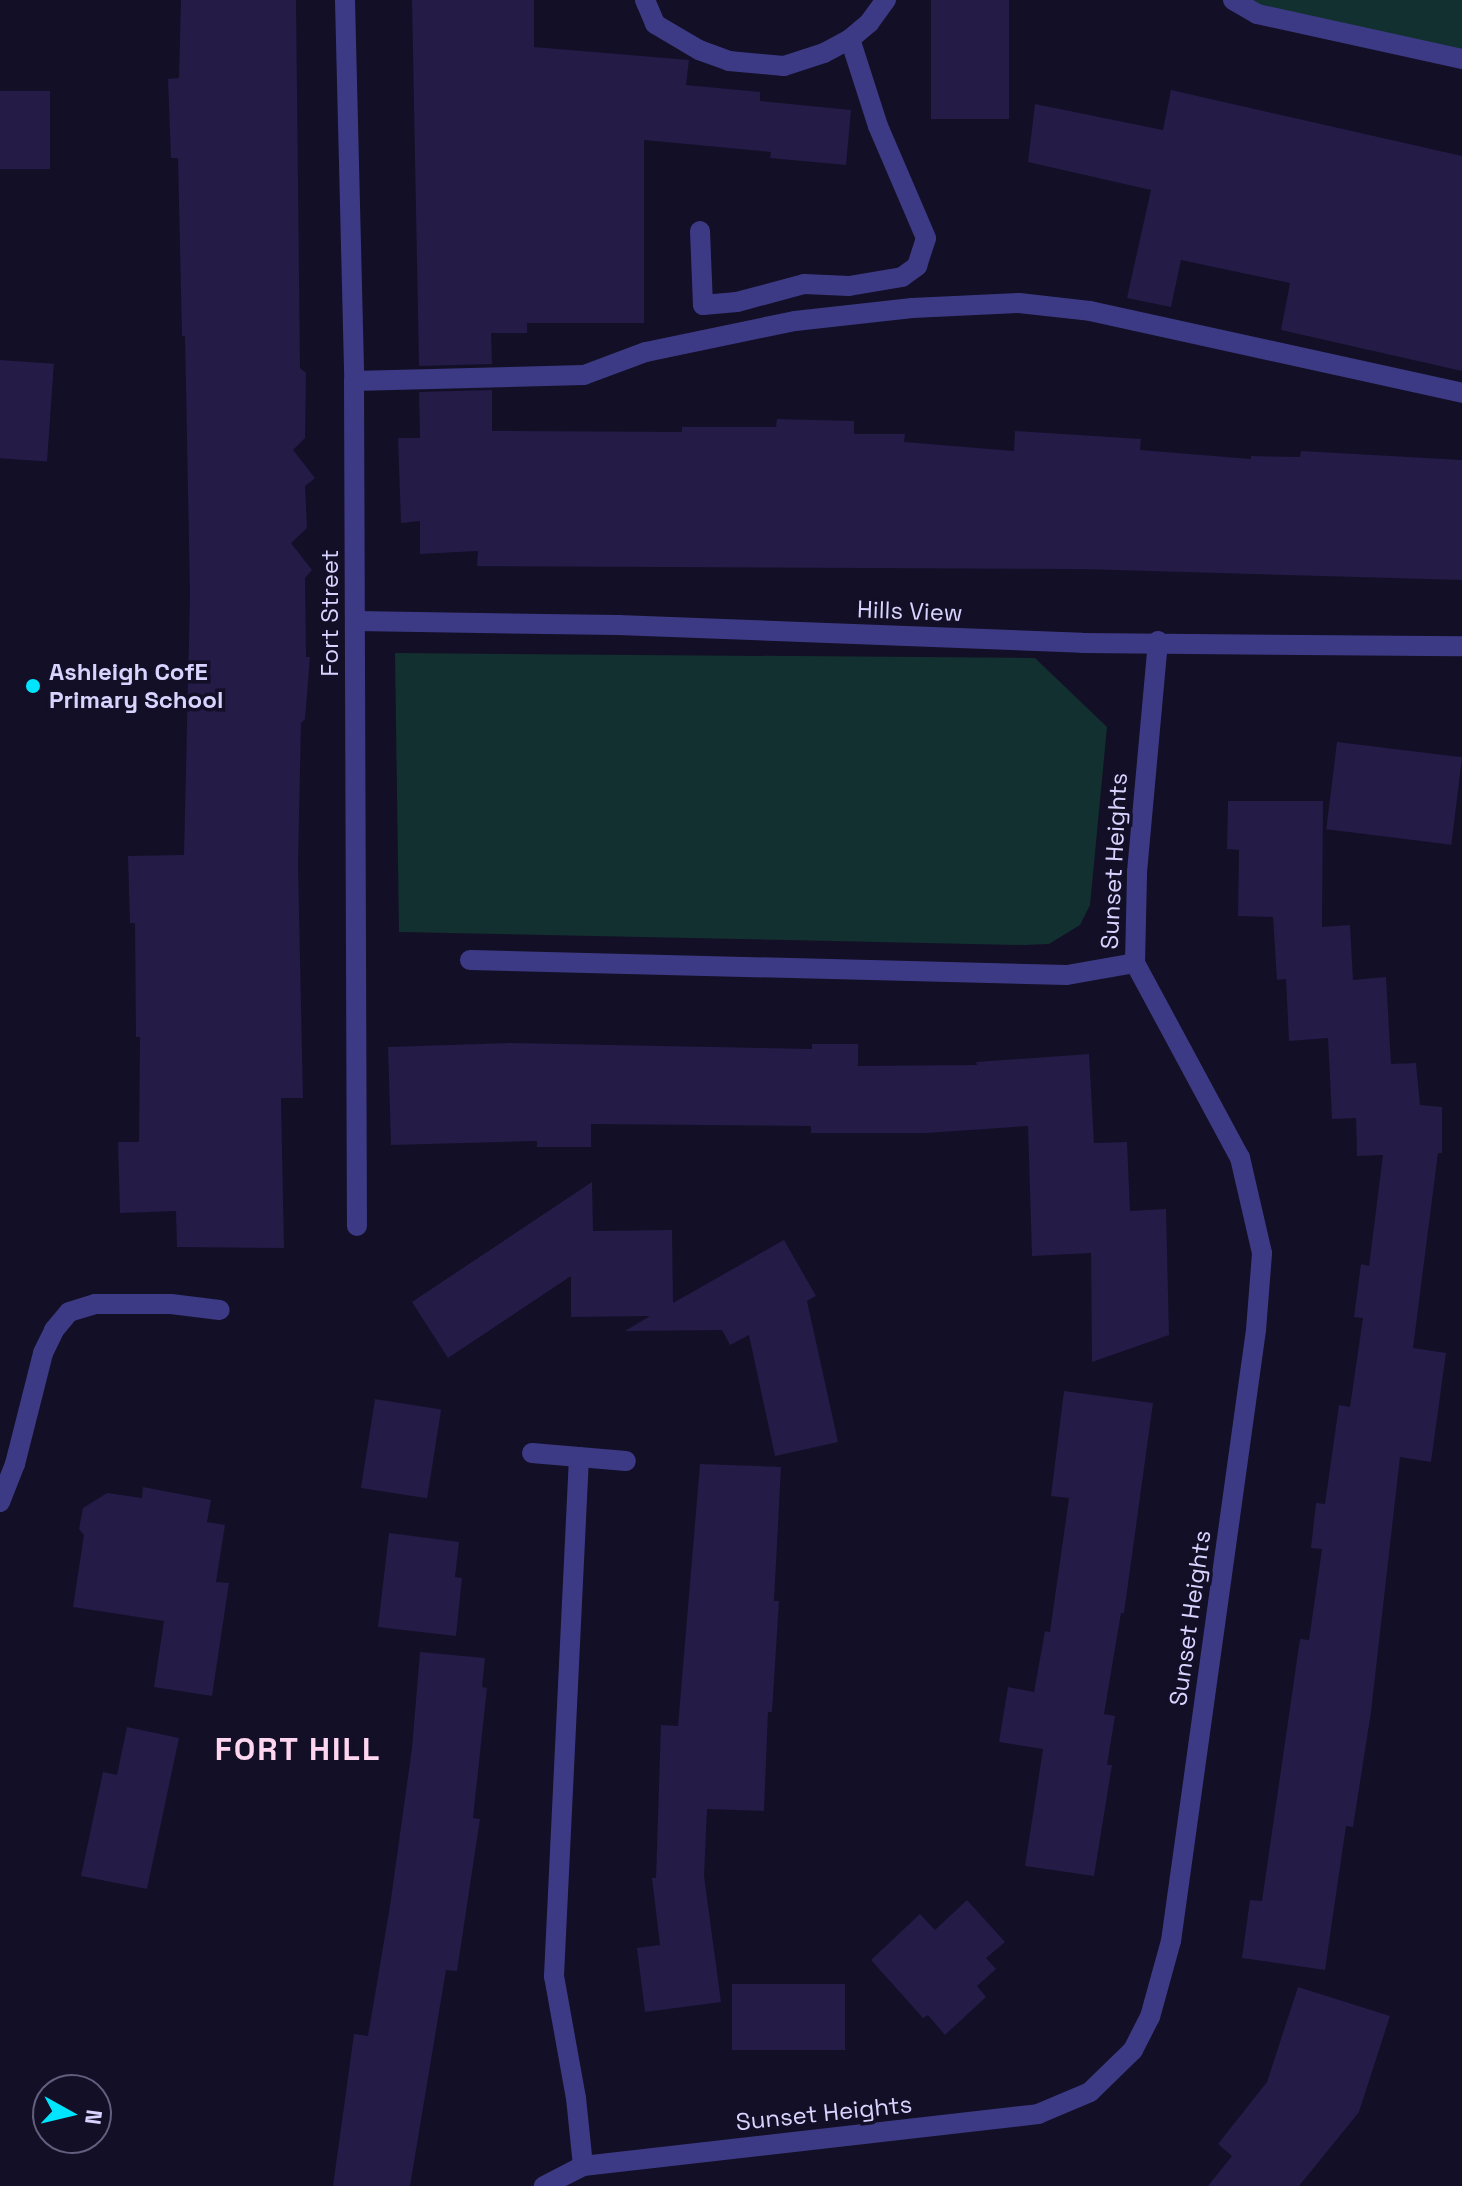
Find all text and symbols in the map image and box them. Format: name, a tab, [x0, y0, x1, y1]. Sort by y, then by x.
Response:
street label: Fort Street	[316, 549, 344, 677]
street label: Hills View	[856, 595, 964, 627]
place label: Ashleigh CofE Primary School	[49, 658, 223, 714]
marker: Ashleigh CofE Primary School	[24, 677, 42, 695]
street label: Sunset Heights	[1095, 772, 1133, 950]
street label: Sunset Heights	[1163, 1528, 1217, 1708]
district label: FORT HILL	[214, 1730, 382, 1768]
north arrow	[32, 2074, 112, 2154]
street label: Sunset Heights	[734, 2089, 914, 2137]
text: N	[79, 2108, 109, 2126]

